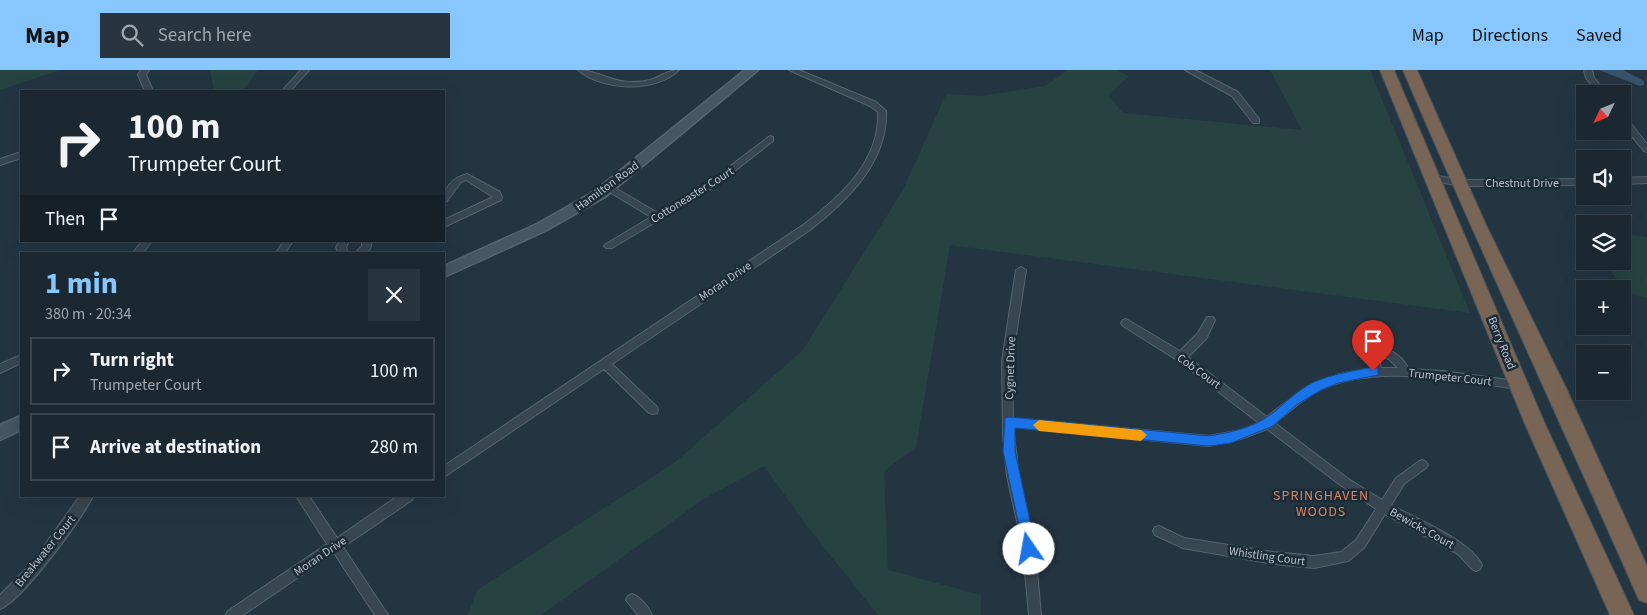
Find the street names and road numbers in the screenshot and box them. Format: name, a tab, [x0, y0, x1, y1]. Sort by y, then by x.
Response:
street label: Hamilton Road	[572, 157, 643, 215]
street label: Cottoneaster Court	[647, 163, 737, 228]
street label: Chestnut Drive	[1485, 175, 1559, 192]
street label: Moran Drive	[696, 258, 755, 305]
street label: Berry Road	[1483, 314, 1520, 372]
street label: Cygnet Drive	[1001, 336, 1020, 400]
street label: Cob Court	[1173, 350, 1224, 393]
street label: Trumpeter Court	[1408, 365, 1492, 390]
street label: Bewicks Court	[1386, 504, 1457, 553]
street label: Breakwater Court	[11, 512, 80, 591]
street label: Moran Drive	[291, 533, 350, 580]
street label: Whistling Court	[1228, 543, 1306, 570]

